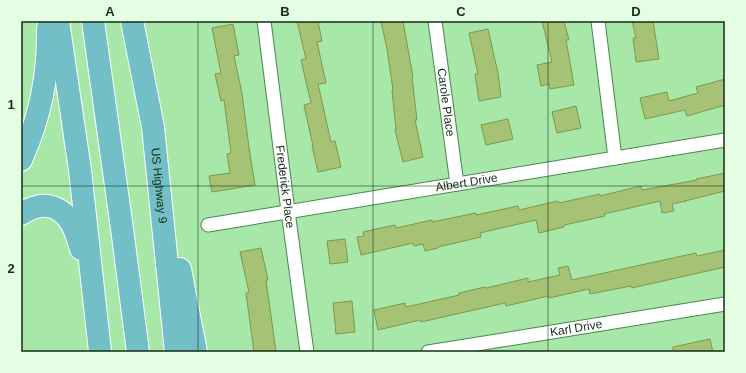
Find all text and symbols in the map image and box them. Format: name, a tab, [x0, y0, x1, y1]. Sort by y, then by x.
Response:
text: A	[105, 4, 115, 19]
text: B	[280, 4, 290, 19]
text: C	[456, 4, 466, 19]
text: D	[631, 4, 641, 19]
street label: Carole Place	[434, 67, 458, 138]
text: 1	[7, 97, 15, 112]
street label: Frederick Place	[273, 144, 297, 229]
street label: US Highway 9	[148, 147, 170, 225]
street label: Albert Drive	[434, 170, 499, 194]
text: 2	[7, 261, 15, 276]
street label: Karl Drive	[549, 317, 604, 339]

